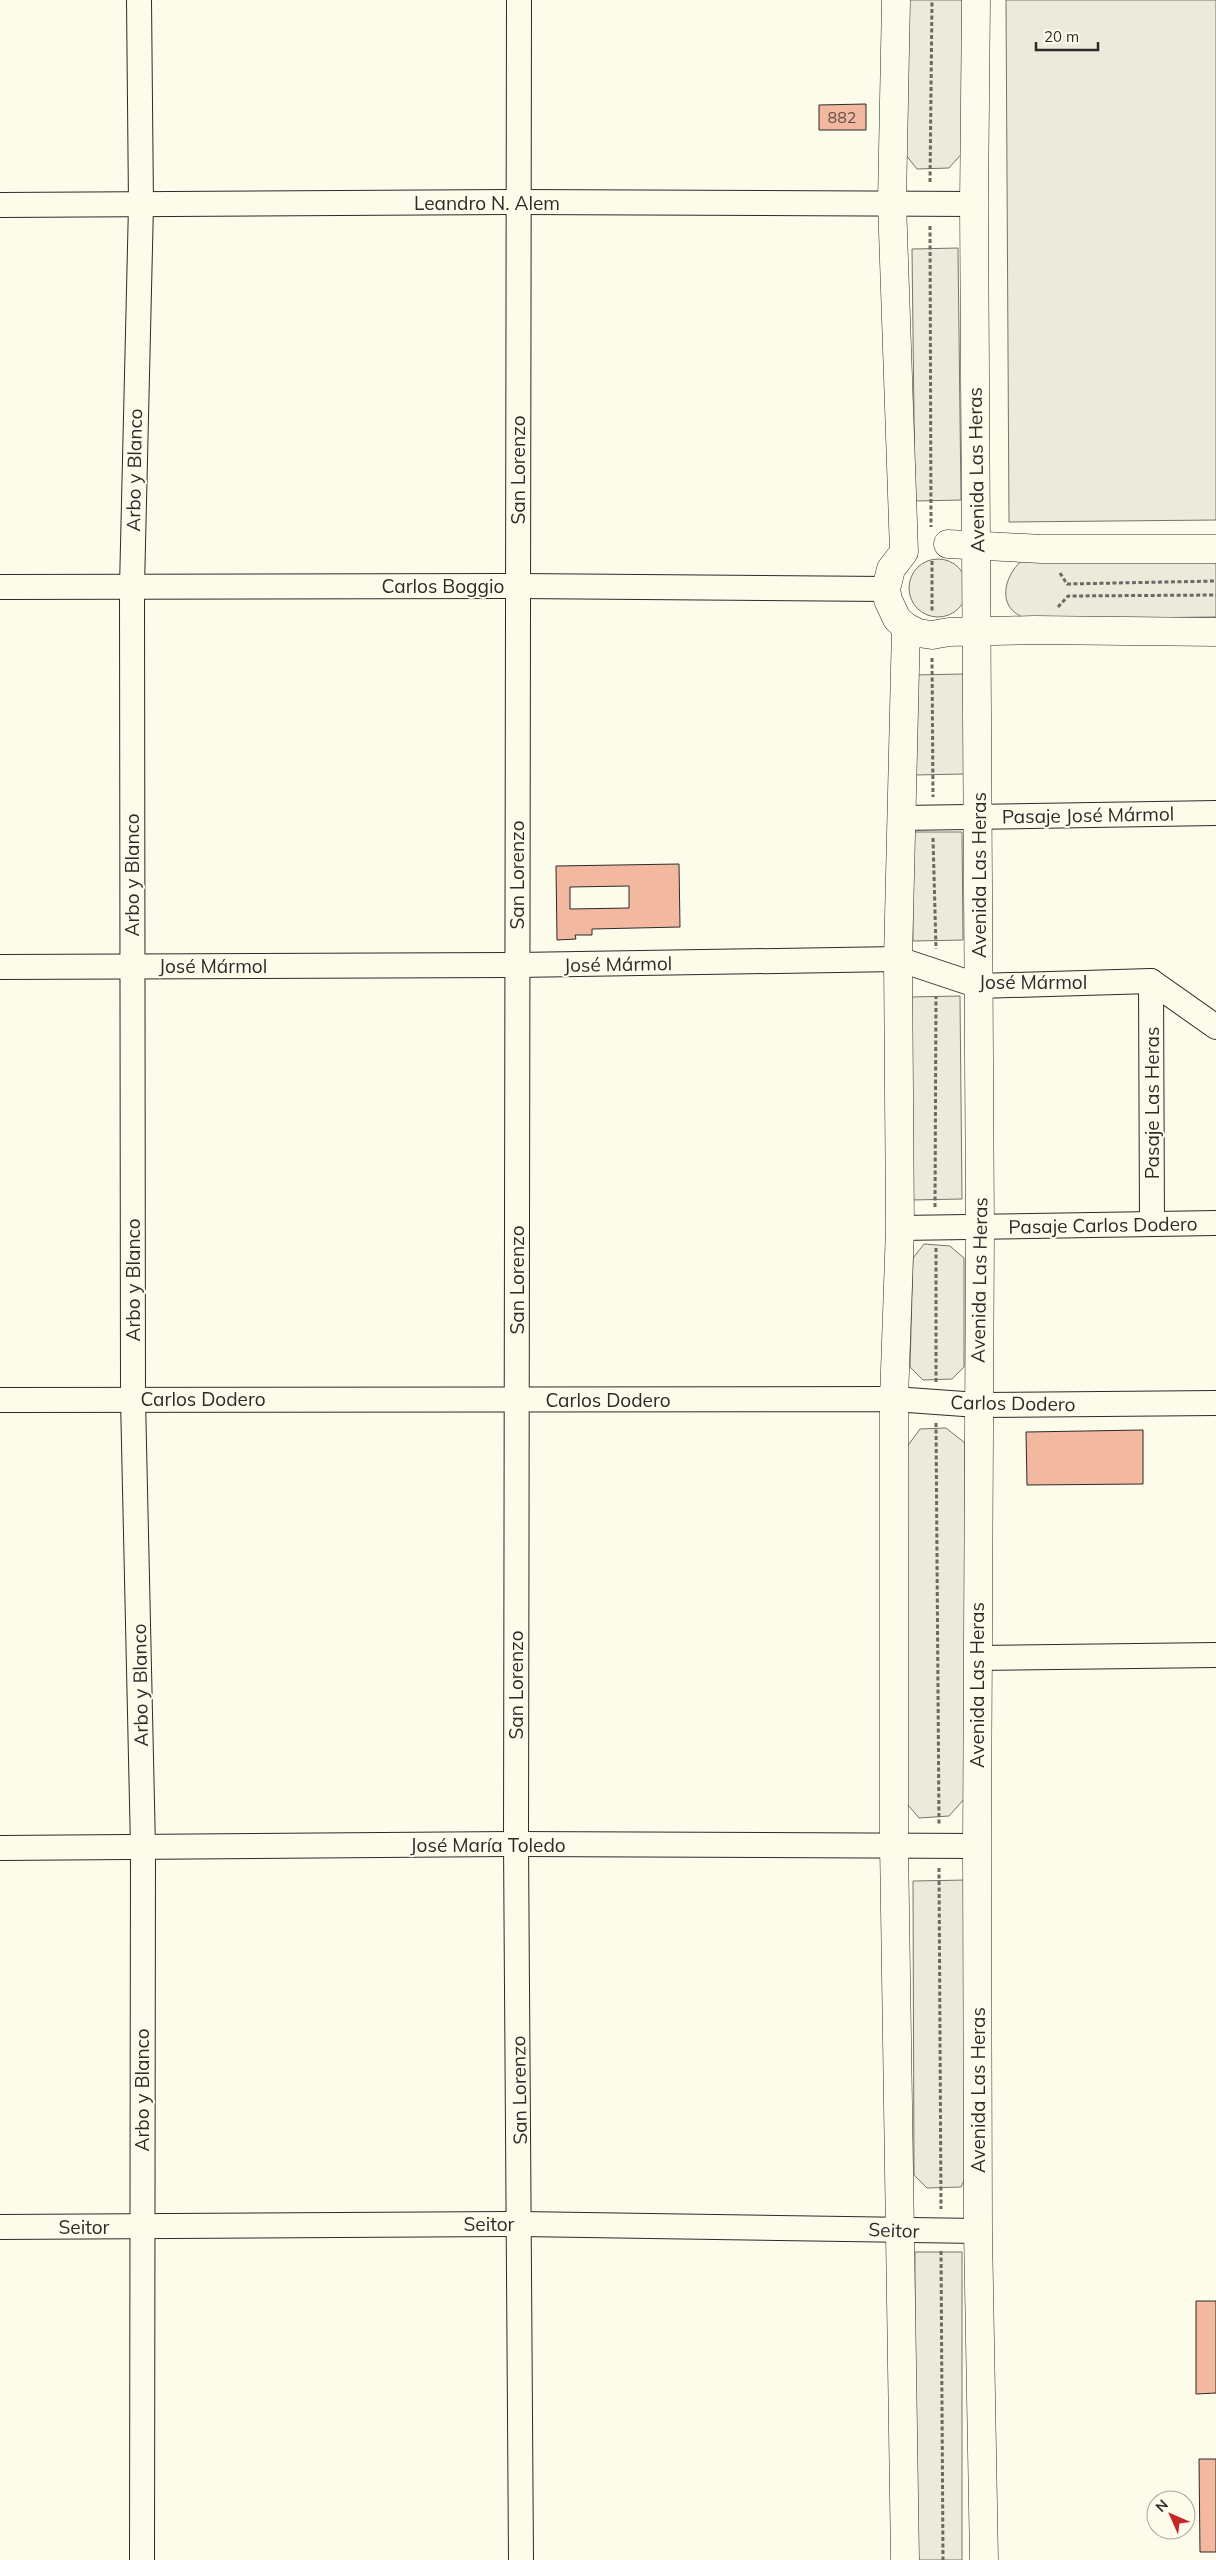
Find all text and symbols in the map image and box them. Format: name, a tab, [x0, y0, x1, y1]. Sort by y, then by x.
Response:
scale bar	[1036, 20, 1098, 52]
text: 20 m	[1044, 27, 1079, 46]
house number: 882	[828, 107, 856, 127]
street label: Leandro N. Alem	[414, 191, 560, 215]
street label: Avenida Las Heras	[963, 387, 989, 553]
street label: Arbo y Blanco	[121, 408, 147, 532]
street label: San Lorenzo	[506, 415, 530, 525]
street label: Carlos Boggio	[382, 574, 504, 598]
street label: Avenida Las Heras	[967, 792, 991, 958]
street label: Pasaje José Mármol	[1002, 801, 1174, 829]
street label: Arbo y Blanco	[120, 813, 144, 937]
street label: San Lorenzo	[505, 820, 529, 930]
street label: José Mármol	[564, 951, 672, 977]
street label: José Mármol	[159, 954, 267, 978]
street label: José Mármol	[979, 970, 1087, 994]
street label: Pasaje Las Heras	[1140, 1027, 1164, 1179]
street label: Avenida Las Heras	[966, 1197, 992, 1363]
street label: Pasaje Carlos Dodero	[1008, 1211, 1198, 1239]
street label: Arbo y Blanco	[121, 1218, 145, 1342]
street label: San Lorenzo	[505, 1225, 529, 1335]
street label: Carlos Dodero	[140, 1387, 266, 1411]
street label: Carlos Dodero	[545, 1388, 671, 1412]
street label: Carlos Dodero	[950, 1390, 1076, 1416]
street label: Avenida Las Heras	[965, 1602, 989, 1768]
street label: Arbo y Blanco	[127, 1623, 153, 1747]
street label: San Lorenzo	[504, 1630, 528, 1740]
street label: José María Toledo	[410, 1833, 566, 1857]
street label: Avenida Las Heras	[966, 2007, 990, 2173]
street label: Arbo y Blanco	[130, 2028, 154, 2152]
street label: San Lorenzo	[506, 2035, 532, 2145]
street label: Seitor	[464, 2212, 515, 2236]
street label: Seitor	[59, 2215, 110, 2239]
street label: Seitor	[868, 2217, 920, 2243]
north arrow	[1146, 2490, 1196, 2540]
text: N	[1152, 2496, 1172, 2516]

